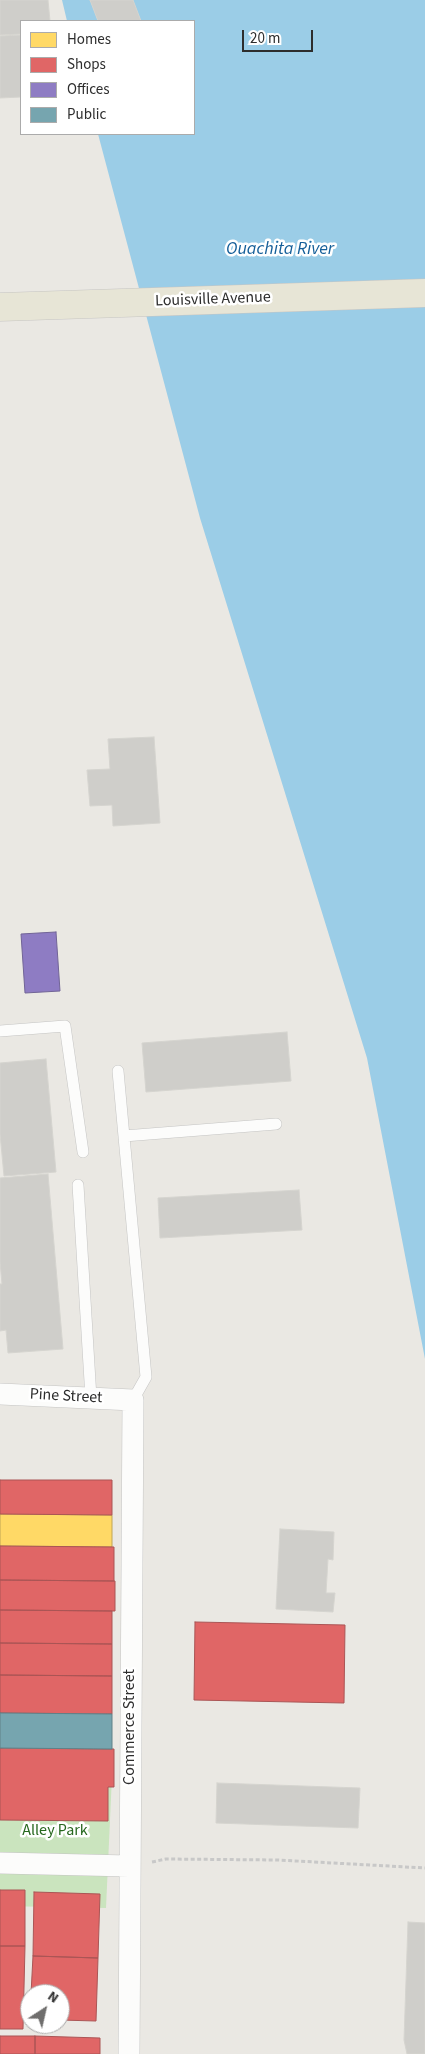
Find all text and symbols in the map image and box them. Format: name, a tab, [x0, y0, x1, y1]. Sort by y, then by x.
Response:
legend	[20, 20, 195, 135]
scale bar	[245, 20, 316, 52]
text: 20 m	[250, 28, 280, 49]
text: Homes	[67, 29, 111, 50]
text: Shops	[67, 54, 106, 75]
text: Offices	[67, 79, 110, 100]
text: Public	[67, 104, 106, 125]
water label: Ouachita River	[226, 239, 334, 261]
street label: Louisville Avenue	[155, 288, 271, 312]
street label: Pine Street	[29, 1386, 103, 1408]
street label: Commerce Street	[120, 1669, 140, 1785]
park label: Alley Park	[22, 1821, 88, 1841]
north arrow	[20, 1984, 70, 2034]
text: N	[43, 1987, 63, 2008]

